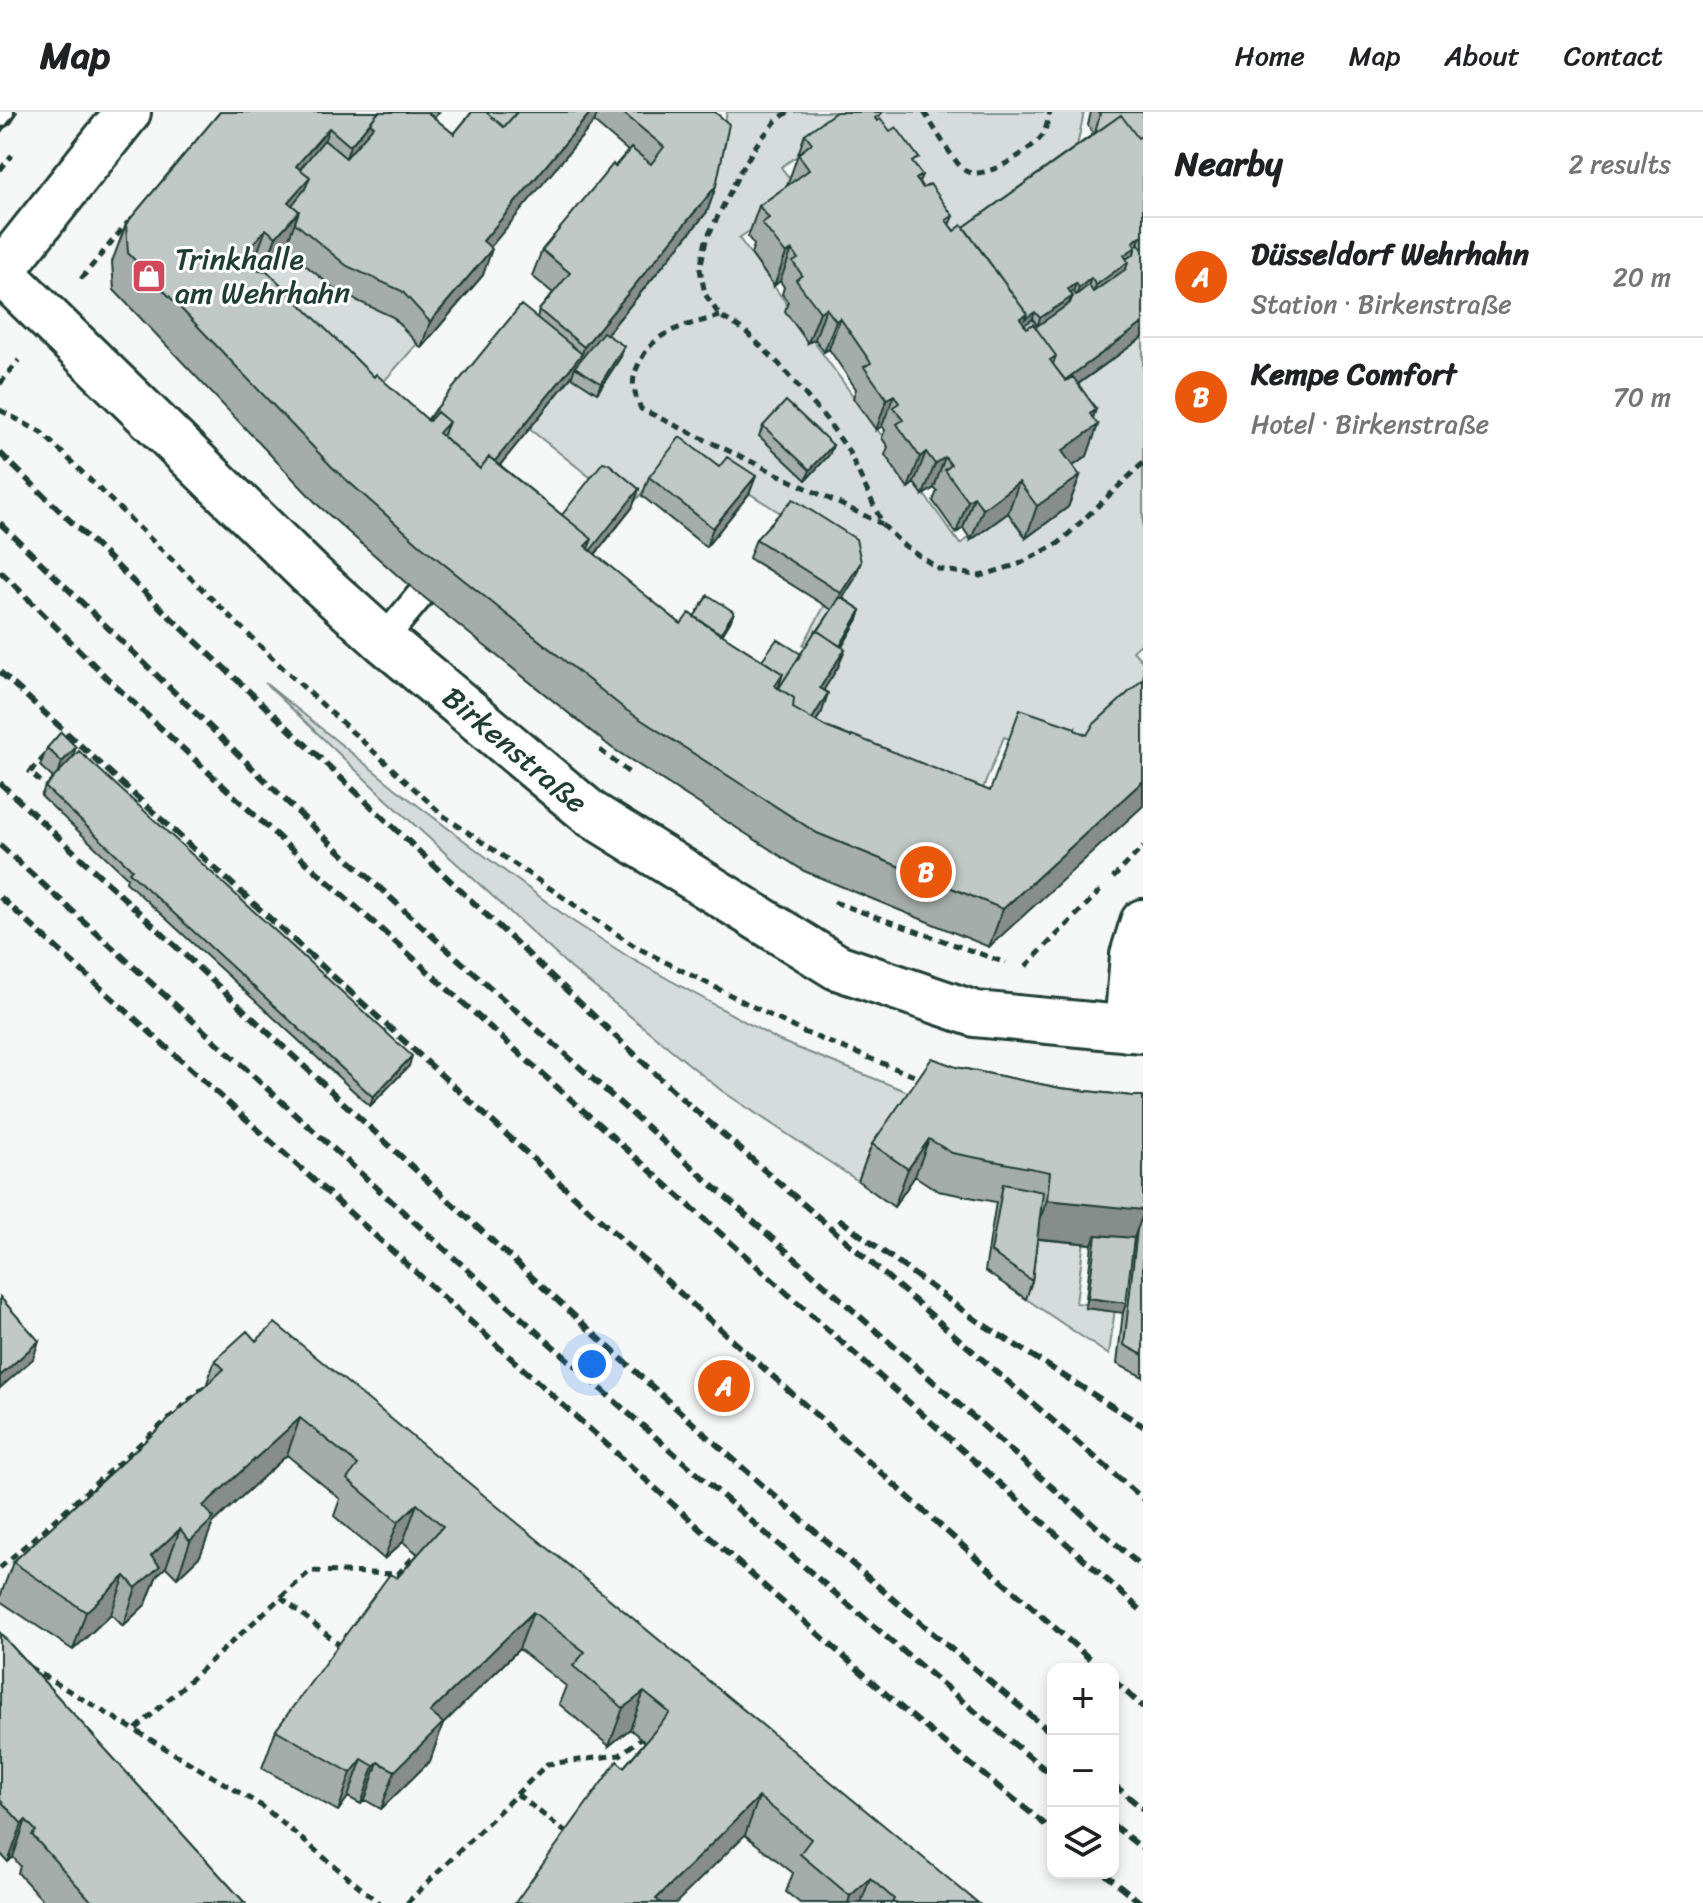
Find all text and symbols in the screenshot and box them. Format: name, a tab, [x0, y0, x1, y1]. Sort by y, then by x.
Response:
text: Map	[40, 22, 110, 89]
text: Home	[1235, 31, 1305, 80]
text: Map	[1349, 31, 1400, 80]
text: About	[1444, 31, 1520, 80]
text: Contact	[1564, 31, 1663, 80]
text: Nearby	[1175, 134, 1283, 194]
text: 2 results	[1569, 141, 1671, 187]
text: Düsseldorf Wehrhahn	[1251, 227, 1529, 281]
place label: Trinkhalle am Wehrhahn	[175, 232, 350, 320]
text: A	[1192, 254, 1210, 300]
text: 20 m	[1613, 254, 1671, 300]
shop icon: Trinkhalle am Wehrhahn	[130, 257, 168, 295]
text: Station · Birkenstraße	[1251, 281, 1512, 327]
text: Kempe Comfort	[1251, 347, 1456, 401]
text: B	[1193, 374, 1209, 420]
text: 70 m	[1613, 374, 1671, 420]
text: Hotel · Birkenstraße	[1251, 401, 1489, 447]
street label: Birkenstraße	[430, 672, 600, 828]
pin: B	[900, 842, 952, 902]
your location	[572, 1344, 612, 1384]
pin: A	[698, 1356, 750, 1416]
map controls	[1047, 1663, 1119, 1879]
button: +	[1047, 1663, 1119, 1735]
button: −	[1047, 1735, 1119, 1807]
button: layers	[1047, 1807, 1119, 1879]

